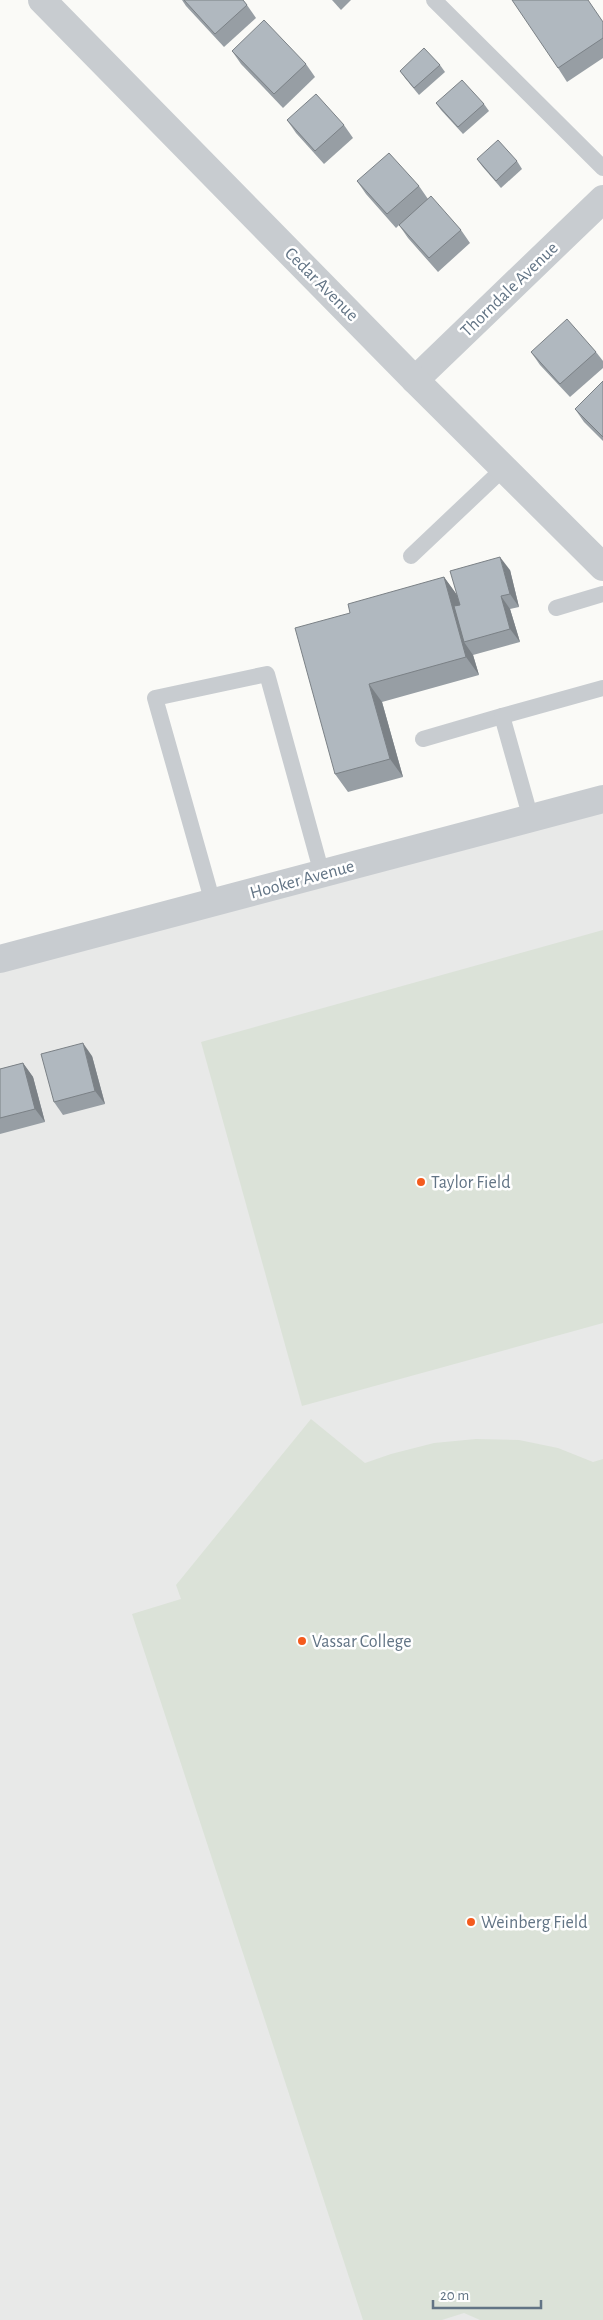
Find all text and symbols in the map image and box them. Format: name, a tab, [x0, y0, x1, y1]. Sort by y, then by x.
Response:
street label: Thorndale Avenue	[458, 239, 562, 341]
street label: Cedar Avenue	[281, 244, 362, 325]
street label: Hooker Avenue	[248, 857, 356, 903]
place label: Taylor Field	[431, 1174, 511, 1192]
marker: Taylor Field	[415, 1176, 427, 1188]
place label: Vassar College	[312, 1633, 412, 1651]
marker: Vassar College	[296, 1635, 308, 1647]
place label: Weinberg Field	[481, 1914, 588, 1932]
marker: Weinberg Field	[465, 1916, 477, 1928]
scale bar	[433, 2278, 540, 2310]
text: 20 m	[440, 2288, 469, 2303]

